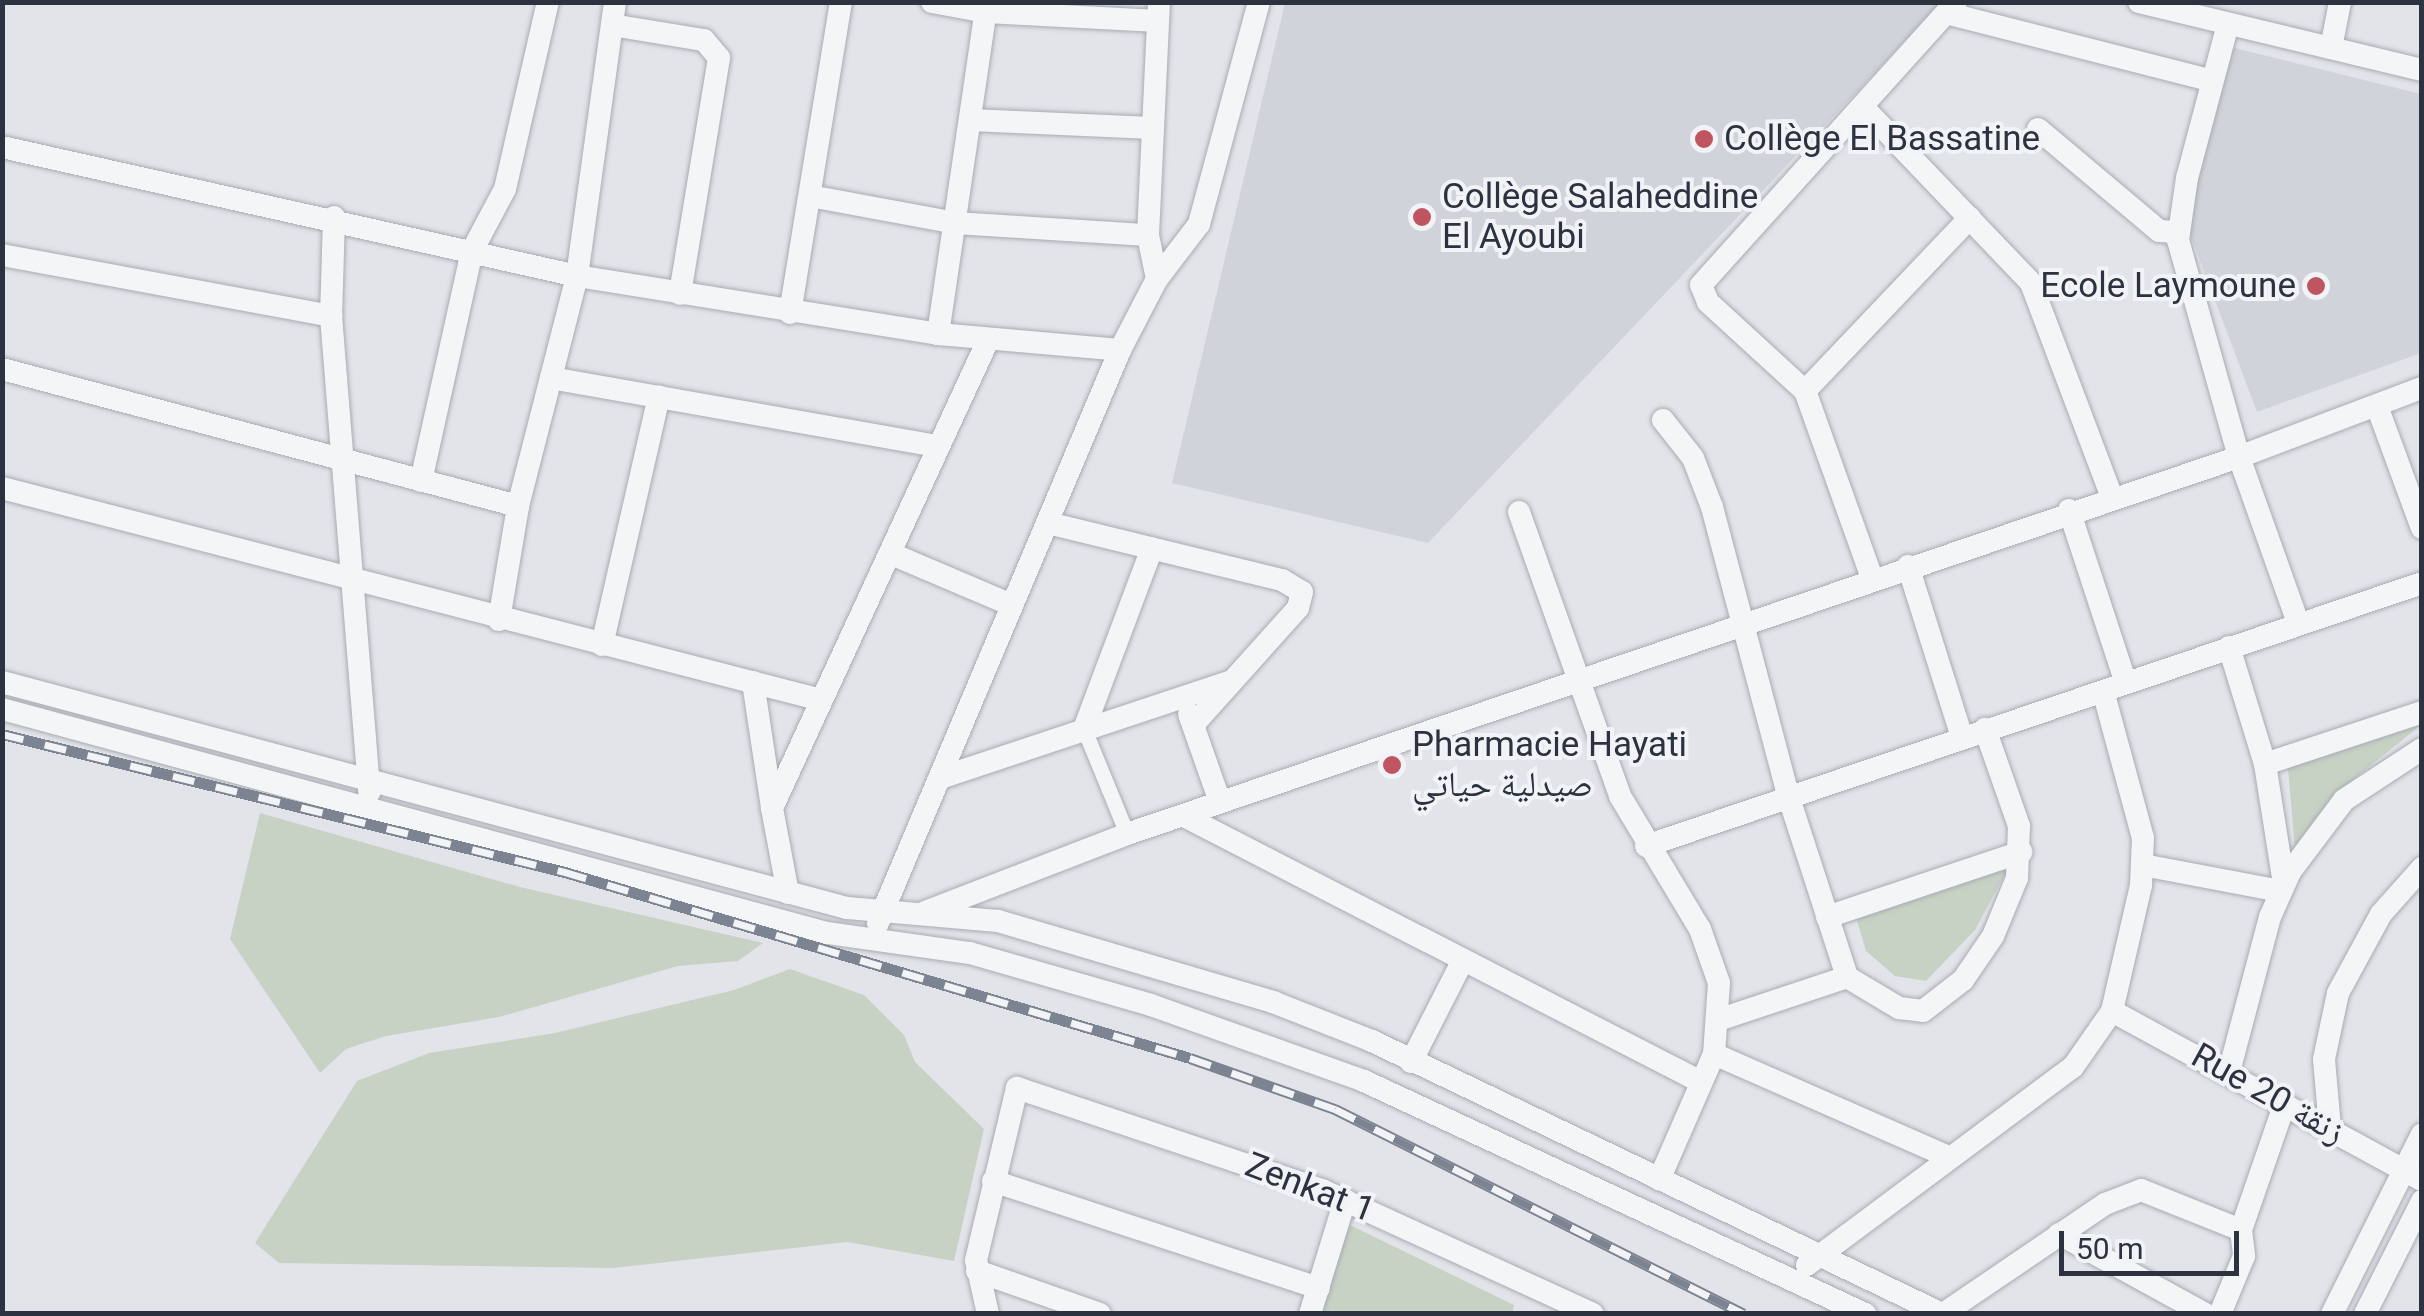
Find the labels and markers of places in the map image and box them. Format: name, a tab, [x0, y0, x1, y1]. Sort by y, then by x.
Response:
place label: Collège El Bassatine	[1724, 118, 2040, 160]
marker: Collège El Bassatine	[1693, 128, 1715, 150]
place label: Collège Salaheddine El Ayoubi	[1442, 176, 1758, 258]
marker: Collège Salaheddine El Ayoubi	[1411, 206, 1433, 228]
place label: Ecole Laymoune	[2040, 265, 2296, 307]
marker: Ecole Laymoune	[2305, 275, 2327, 297]
place label: Pharmacie Hayati صيدلية حياتي	[1412, 724, 1687, 806]
marker: Pharmacie Hayati صيدلية حياتي	[1381, 754, 1403, 776]

